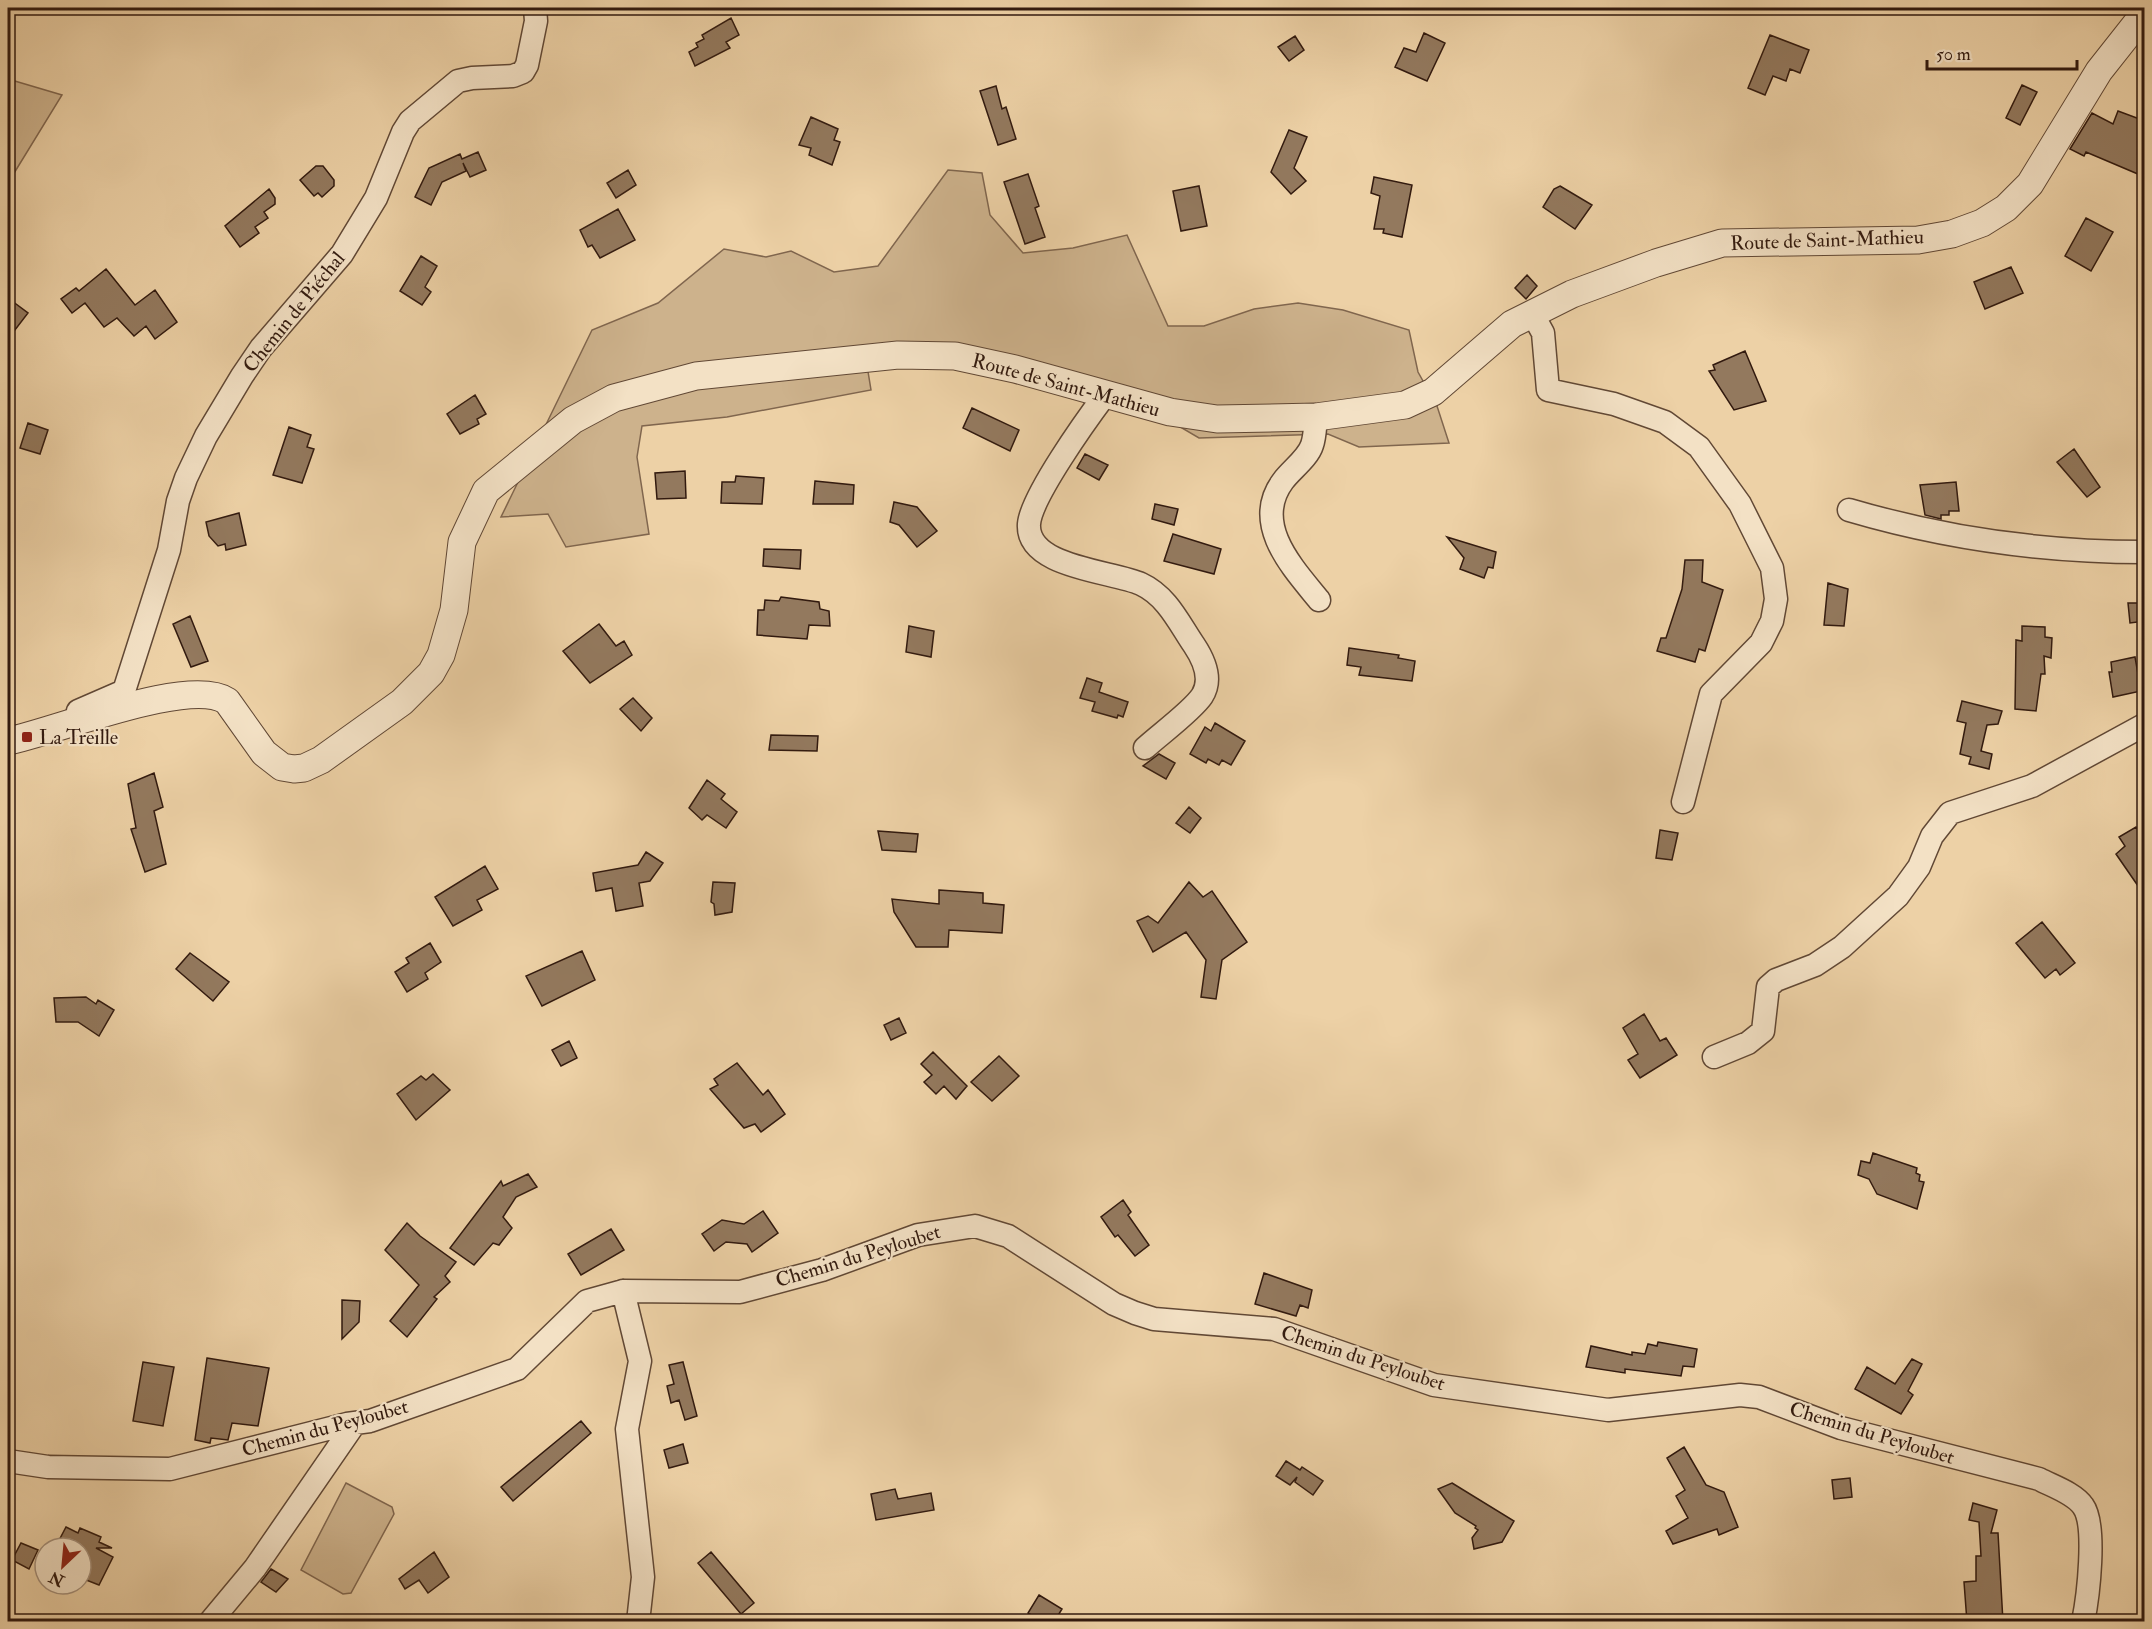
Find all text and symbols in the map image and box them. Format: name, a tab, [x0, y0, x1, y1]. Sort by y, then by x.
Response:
scale bar	[1927, 33, 2077, 71]
text: 50 m	[1936, 43, 1971, 66]
street label: Route de Saint-Mathieu	[1730, 224, 1924, 256]
street label: Chemin de Piéchal	[238, 246, 350, 378]
street label: Route de Saint-Mathieu	[969, 348, 1163, 422]
place label: La Treille	[39, 725, 118, 750]
marker: La Treille	[20, 730, 34, 744]
street label: Chemin du Peyloubet	[773, 1219, 944, 1293]
street label: Chemin du Peyloubet	[1278, 1320, 1449, 1396]
street label: Chemin du Peyloubet	[239, 1394, 411, 1462]
street label: Chemin du Peyloubet	[1787, 1396, 1958, 1470]
north arrow	[33, 1536, 93, 1596]
text: N	[45, 1566, 69, 1591]

